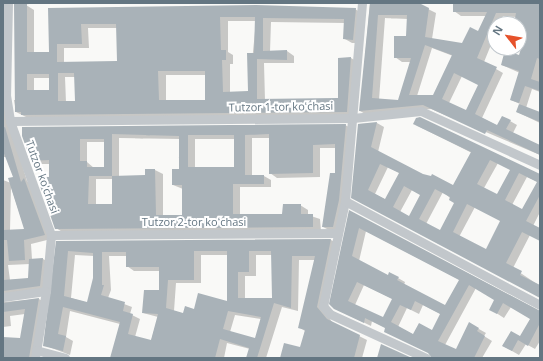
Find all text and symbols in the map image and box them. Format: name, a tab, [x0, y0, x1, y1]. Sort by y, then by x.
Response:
north arrow	[487, 16, 527, 56]
text: N	[488, 22, 506, 38]
street label: Tutzor 1-tor koʻchasi	[229, 99, 333, 115]
street label: Tutzor koʻchasi	[23, 139, 61, 215]
street label: Tutzor 2-tor koʻchasi	[142, 215, 246, 229]

